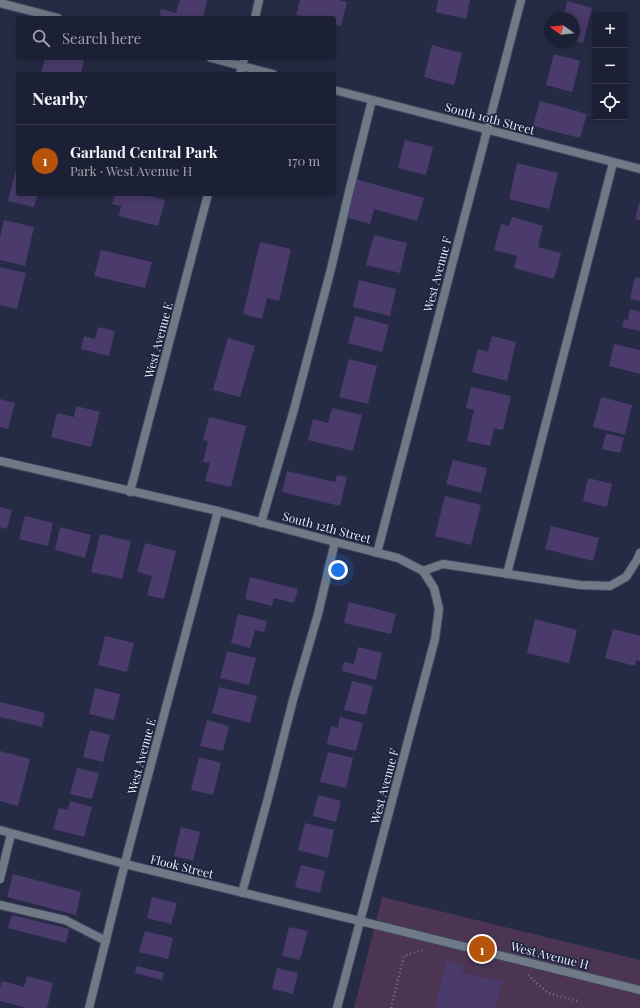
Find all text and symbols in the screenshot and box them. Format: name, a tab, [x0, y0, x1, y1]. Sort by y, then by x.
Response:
north arrow	[544, 12, 580, 48]
map controls	[592, 12, 628, 120]
button: +	[592, 12, 628, 48]
search box	[16, 16, 336, 60]
icon: search	[30, 27, 52, 49]
text: Search here	[62, 28, 141, 48]
button: −	[592, 48, 628, 84]
button: locate	[592, 84, 628, 120]
text: Nearby	[32, 87, 87, 109]
street label: South 10th Street	[443, 98, 537, 138]
text: Garland Central Park	[70, 142, 218, 162]
text: 1	[43, 152, 47, 169]
text: 170 m	[287, 152, 320, 169]
text: Park · West Avenue H	[70, 162, 192, 179]
street label: West Avenue F	[419, 234, 455, 314]
street label: West Avenue E	[140, 300, 176, 381]
street label: South 12th Street	[281, 507, 374, 547]
your location	[328, 560, 348, 580]
street label: West Avenue E	[123, 716, 159, 797]
street label: West Avenue F	[366, 746, 402, 826]
street label: Flook Street	[149, 850, 216, 882]
pin: 1	[469, 934, 495, 964]
street label: West Avenue H	[508, 937, 591, 972]

